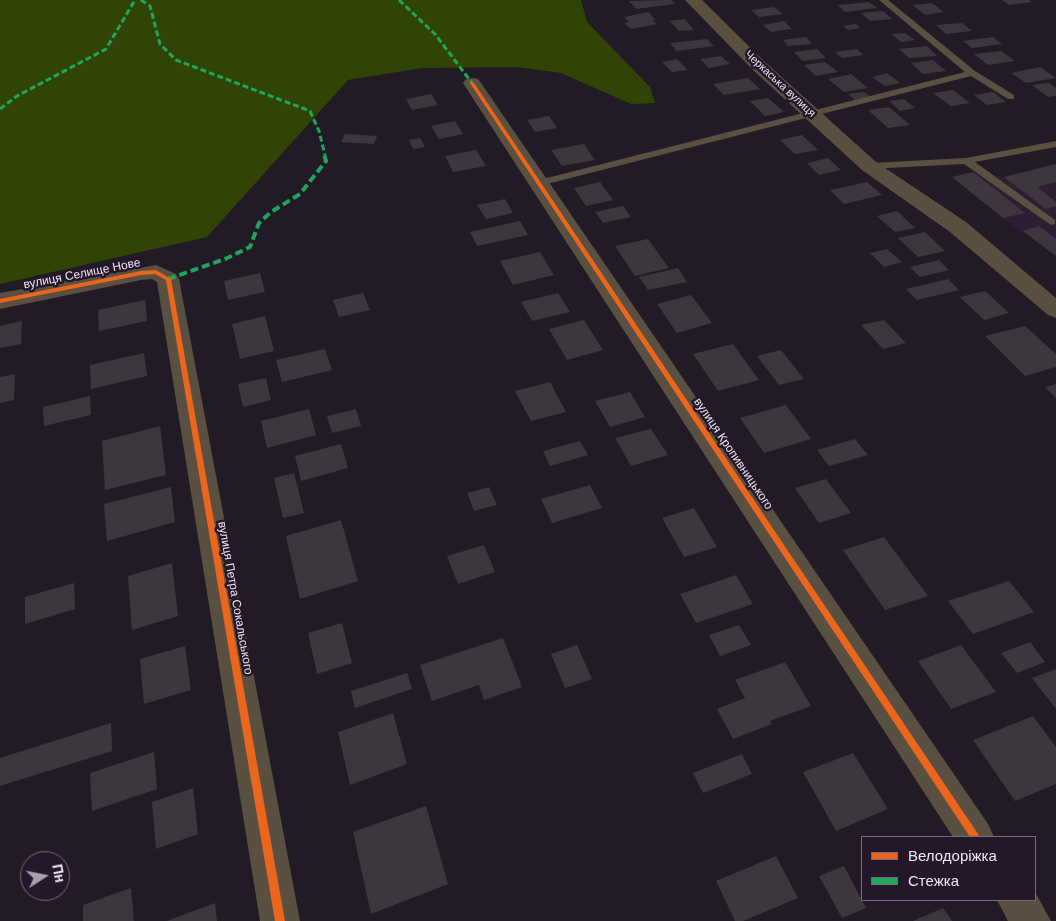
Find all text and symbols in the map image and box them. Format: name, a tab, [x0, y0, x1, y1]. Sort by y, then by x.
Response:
street label: Черкаська вулиця	[742, 48, 818, 120]
street label: вулиця Селище Нове	[22, 256, 142, 292]
street label: вулиця Кропивницького	[690, 395, 776, 513]
street label: вулиця Петра Сокальського	[214, 520, 256, 676]
legend	[861, 836, 1036, 901]
text: Велодоріжка	[908, 847, 997, 864]
north arrow	[20, 851, 70, 901]
text: Пн	[49, 863, 68, 884]
text: Стежка	[908, 872, 959, 889]

